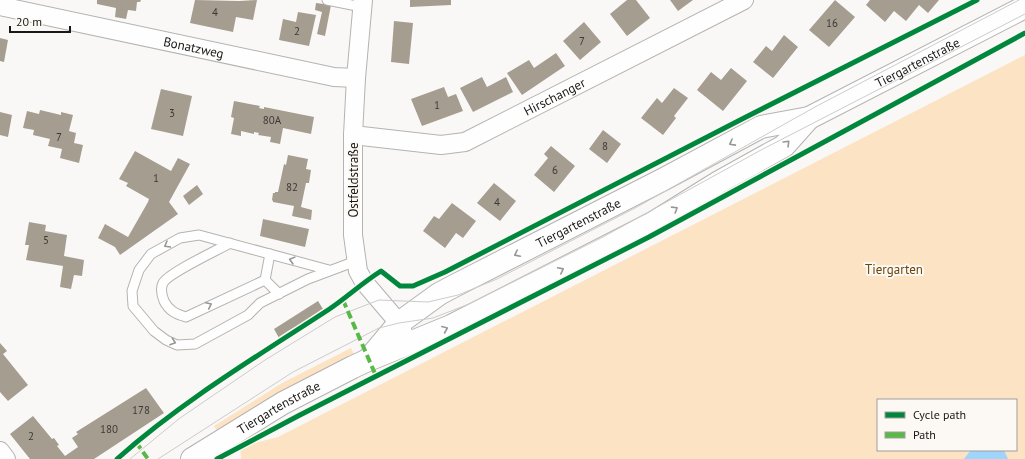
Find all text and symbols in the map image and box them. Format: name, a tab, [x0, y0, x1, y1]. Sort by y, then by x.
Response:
house number: 4	[212, 5, 218, 19]
scale bar	[10, 8, 70, 34]
text: 20 m	[16, 14, 42, 29]
house number: 16	[826, 16, 838, 30]
house number: 2	[294, 24, 300, 38]
street label: Bonatzweg	[162, 32, 225, 62]
house number: 7	[579, 34, 585, 48]
street label: Tiergartenstraße	[872, 34, 963, 91]
street label: Hirschanger	[521, 74, 588, 119]
house number: 1	[434, 98, 440, 112]
house number: 3	[169, 106, 175, 120]
house number: 80A	[263, 113, 282, 127]
house number: 7	[56, 130, 62, 144]
one-way arrow	[729, 138, 736, 145]
house number: 8	[602, 139, 608, 153]
one-way arrow	[782, 140, 790, 148]
street label: Ostfeldstraße	[345, 142, 362, 218]
house number: 6	[552, 163, 558, 177]
house number: 1	[153, 171, 159, 185]
house number: 82	[286, 180, 298, 194]
street label: Tiergartenstraße	[533, 194, 623, 251]
house number: 4	[494, 195, 500, 209]
one-way arrow	[671, 207, 678, 214]
house number: 5	[43, 233, 49, 247]
one-way arrow	[164, 241, 171, 248]
one-way arrow	[514, 249, 521, 256]
one-way arrow	[288, 256, 295, 265]
park label: Tiergarten	[865, 261, 923, 278]
one-way arrow	[556, 267, 564, 275]
one-way arrow	[205, 302, 212, 310]
one-way arrow	[440, 326, 448, 334]
one-way arrow	[169, 338, 176, 346]
street label: Tiergartenstraße	[234, 377, 323, 438]
legend	[877, 399, 1017, 451]
house number: 178	[132, 403, 150, 417]
text: Cycle path	[913, 407, 966, 422]
house number: 180	[100, 422, 118, 436]
text: Path	[913, 427, 936, 442]
house number: 2	[28, 429, 34, 443]

